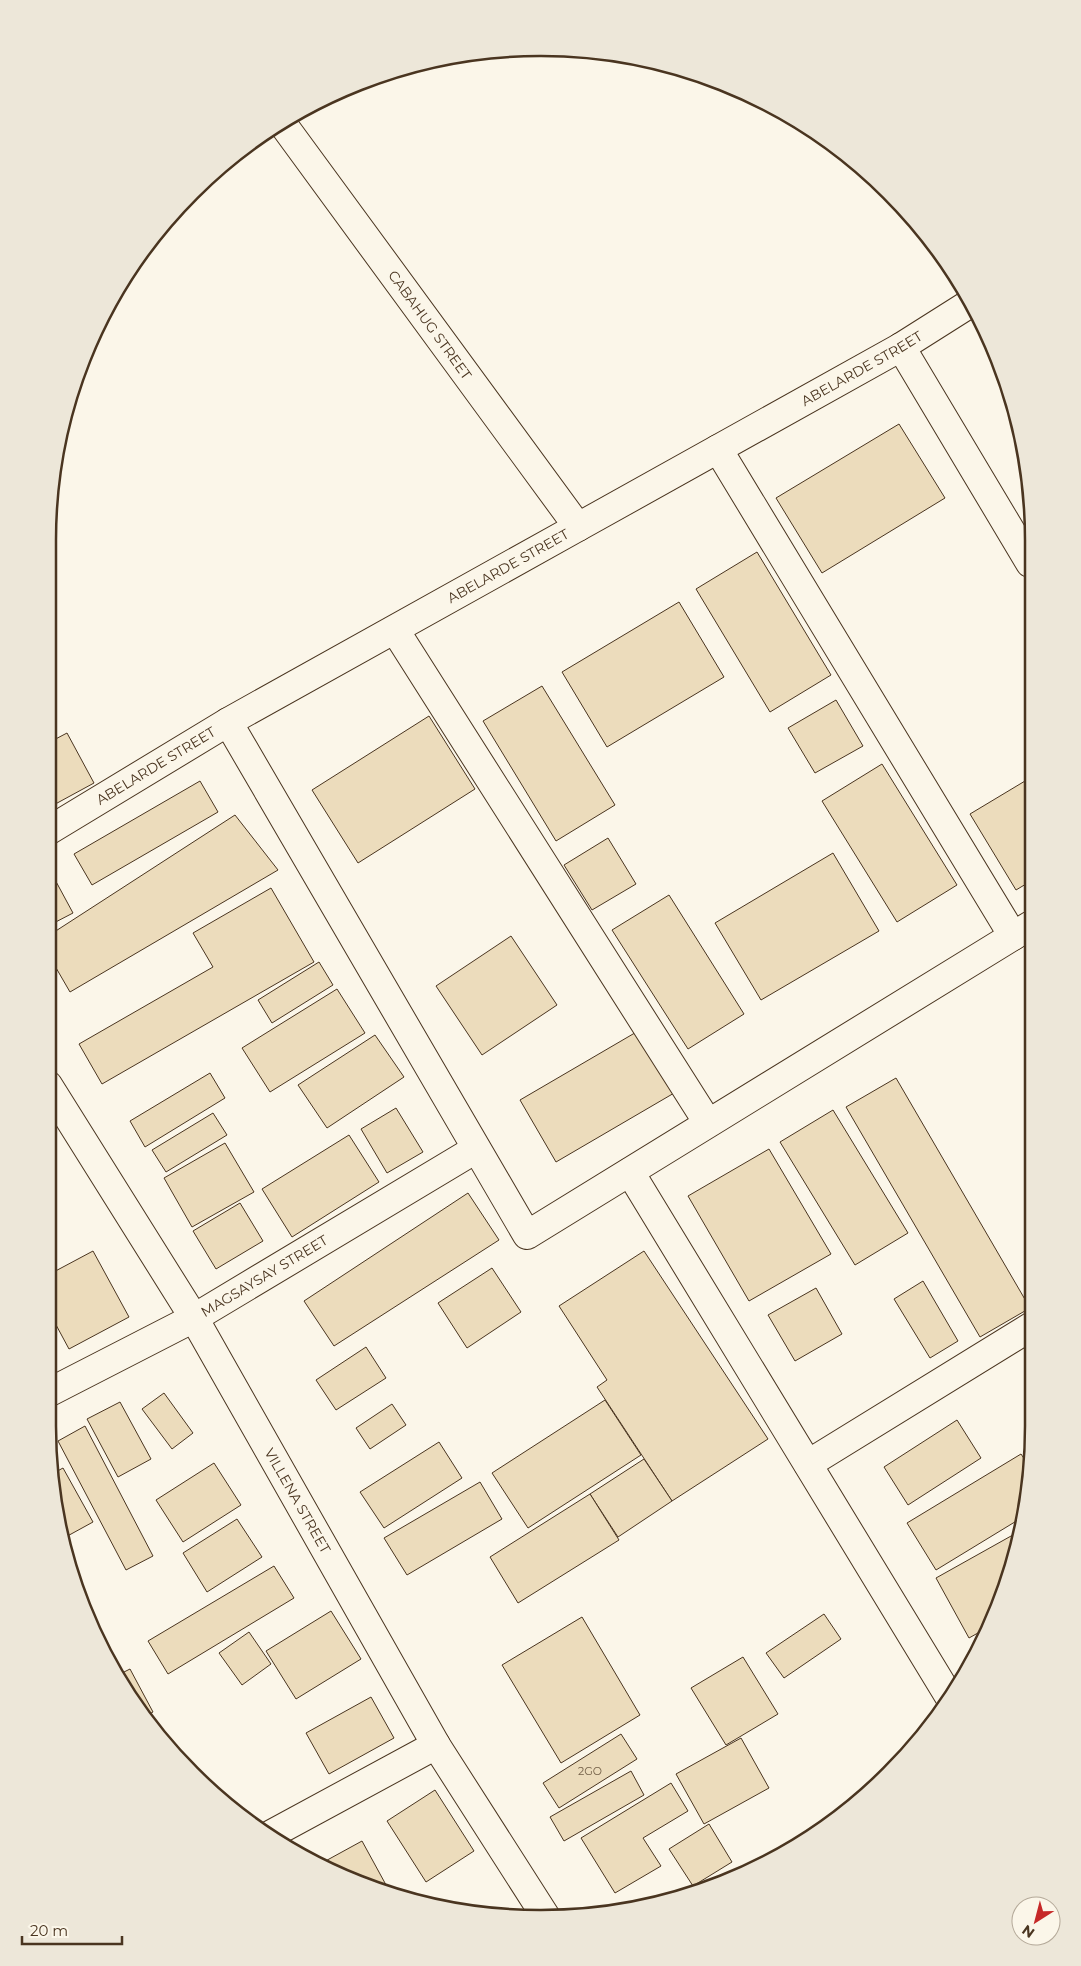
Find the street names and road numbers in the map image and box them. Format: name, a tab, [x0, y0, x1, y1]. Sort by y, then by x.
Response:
street label: CABAHUG STREET	[384, 267, 476, 383]
street label: ABELARDE STREET	[798, 327, 926, 410]
street label: ABELARDE STREET	[444, 525, 572, 607]
street label: ABELARDE STREET	[93, 723, 219, 809]
street label: MAGSAYSAY STREET	[197, 1231, 331, 1321]
street label: VILLENA STREET	[261, 1445, 335, 1557]

